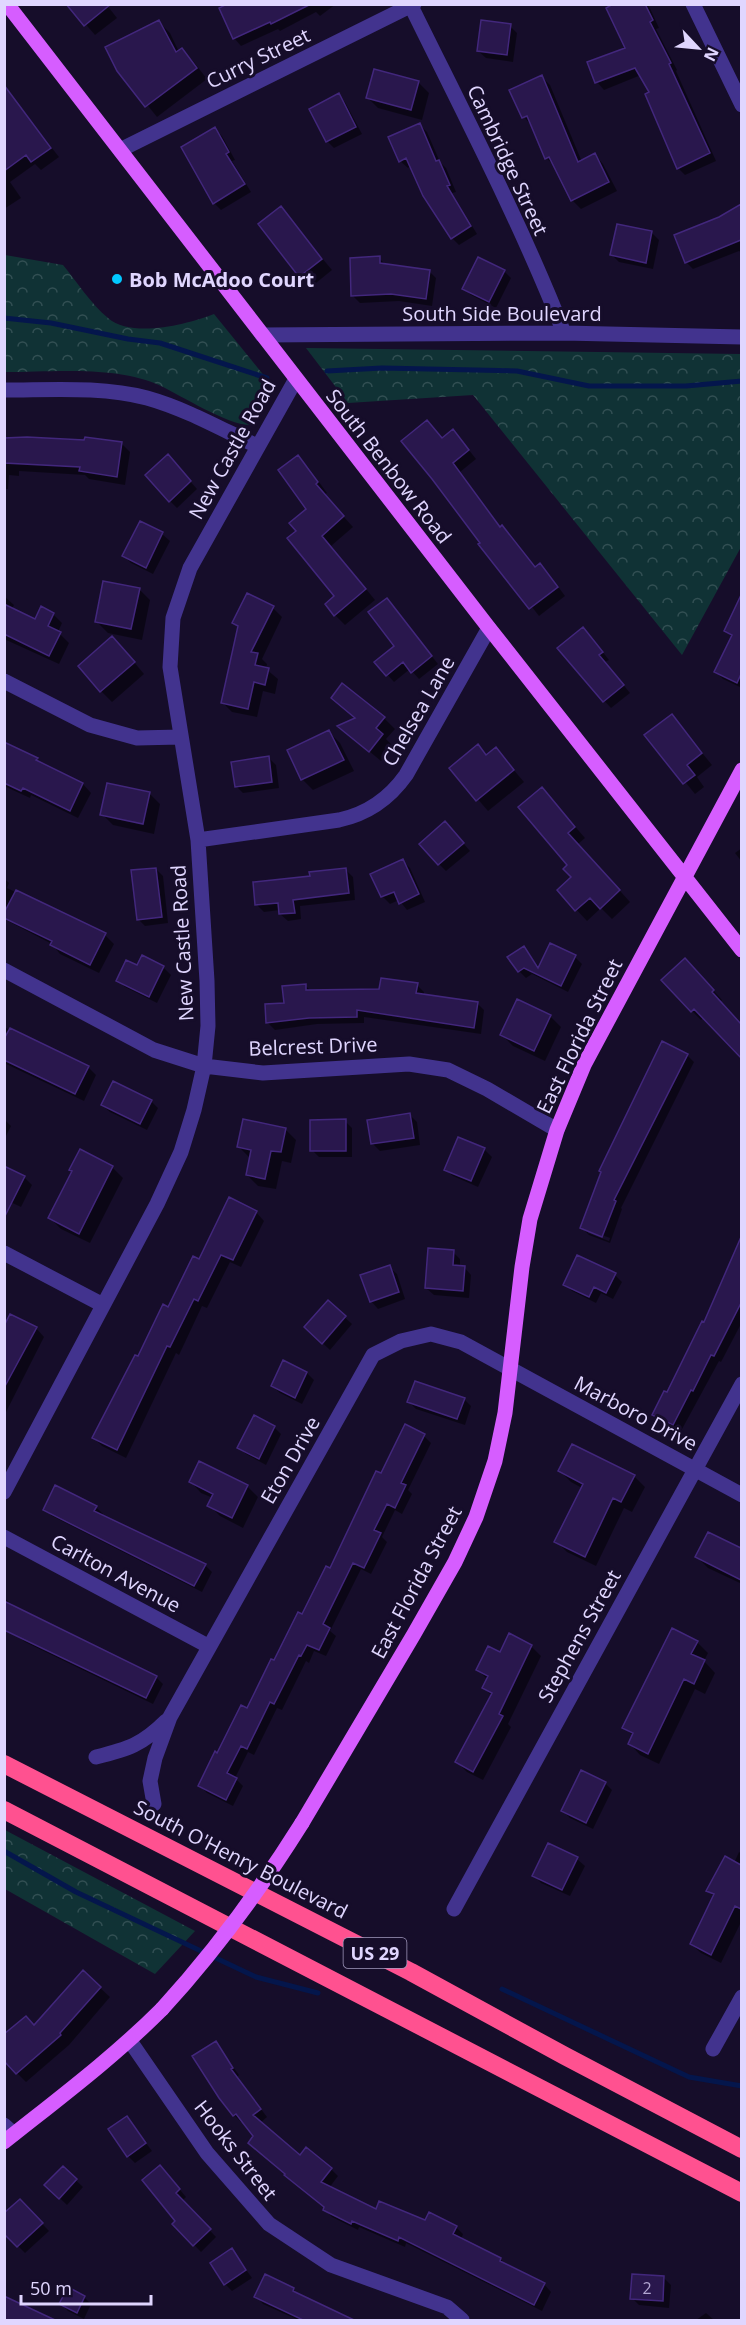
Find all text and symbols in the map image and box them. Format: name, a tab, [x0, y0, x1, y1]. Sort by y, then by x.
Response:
north arrow	[668, 18, 728, 78]
street label: Curry Street	[202, 21, 314, 95]
text: N	[699, 44, 724, 65]
street label: Cambridge Street	[461, 80, 555, 240]
place label: Bob McAdoo Court	[129, 266, 315, 293]
marker: Bob McAdoo Court	[110, 272, 124, 286]
street label: South Side Boulevard	[402, 300, 602, 327]
street label: New Castle Road	[182, 374, 282, 524]
street label: South Benbow Road	[320, 383, 458, 549]
street label: Chelsea Lane	[375, 651, 461, 771]
street label: New Castle Road	[164, 864, 200, 1022]
street label: East Florida Street	[530, 954, 628, 1118]
street label: Belcrest Drive	[248, 1030, 378, 1062]
street label: Marboro Drive	[570, 1369, 702, 1457]
street label: Eton Drive	[254, 1411, 326, 1509]
street label: East Florida Street	[364, 1501, 468, 1663]
street label: Carlton Avenue	[46, 1527, 186, 1619]
street label: Stephens Street	[531, 1565, 627, 1707]
street label: South O'Henry Boulevard	[130, 1793, 352, 1925]
road number: US 29	[344, 1938, 406, 1968]
street label: Hooks Street	[188, 2094, 284, 2206]
scale bar	[21, 2268, 152, 2306]
text: 50 m	[30, 2276, 72, 2300]
house number: 2	[642, 2277, 652, 2299]

